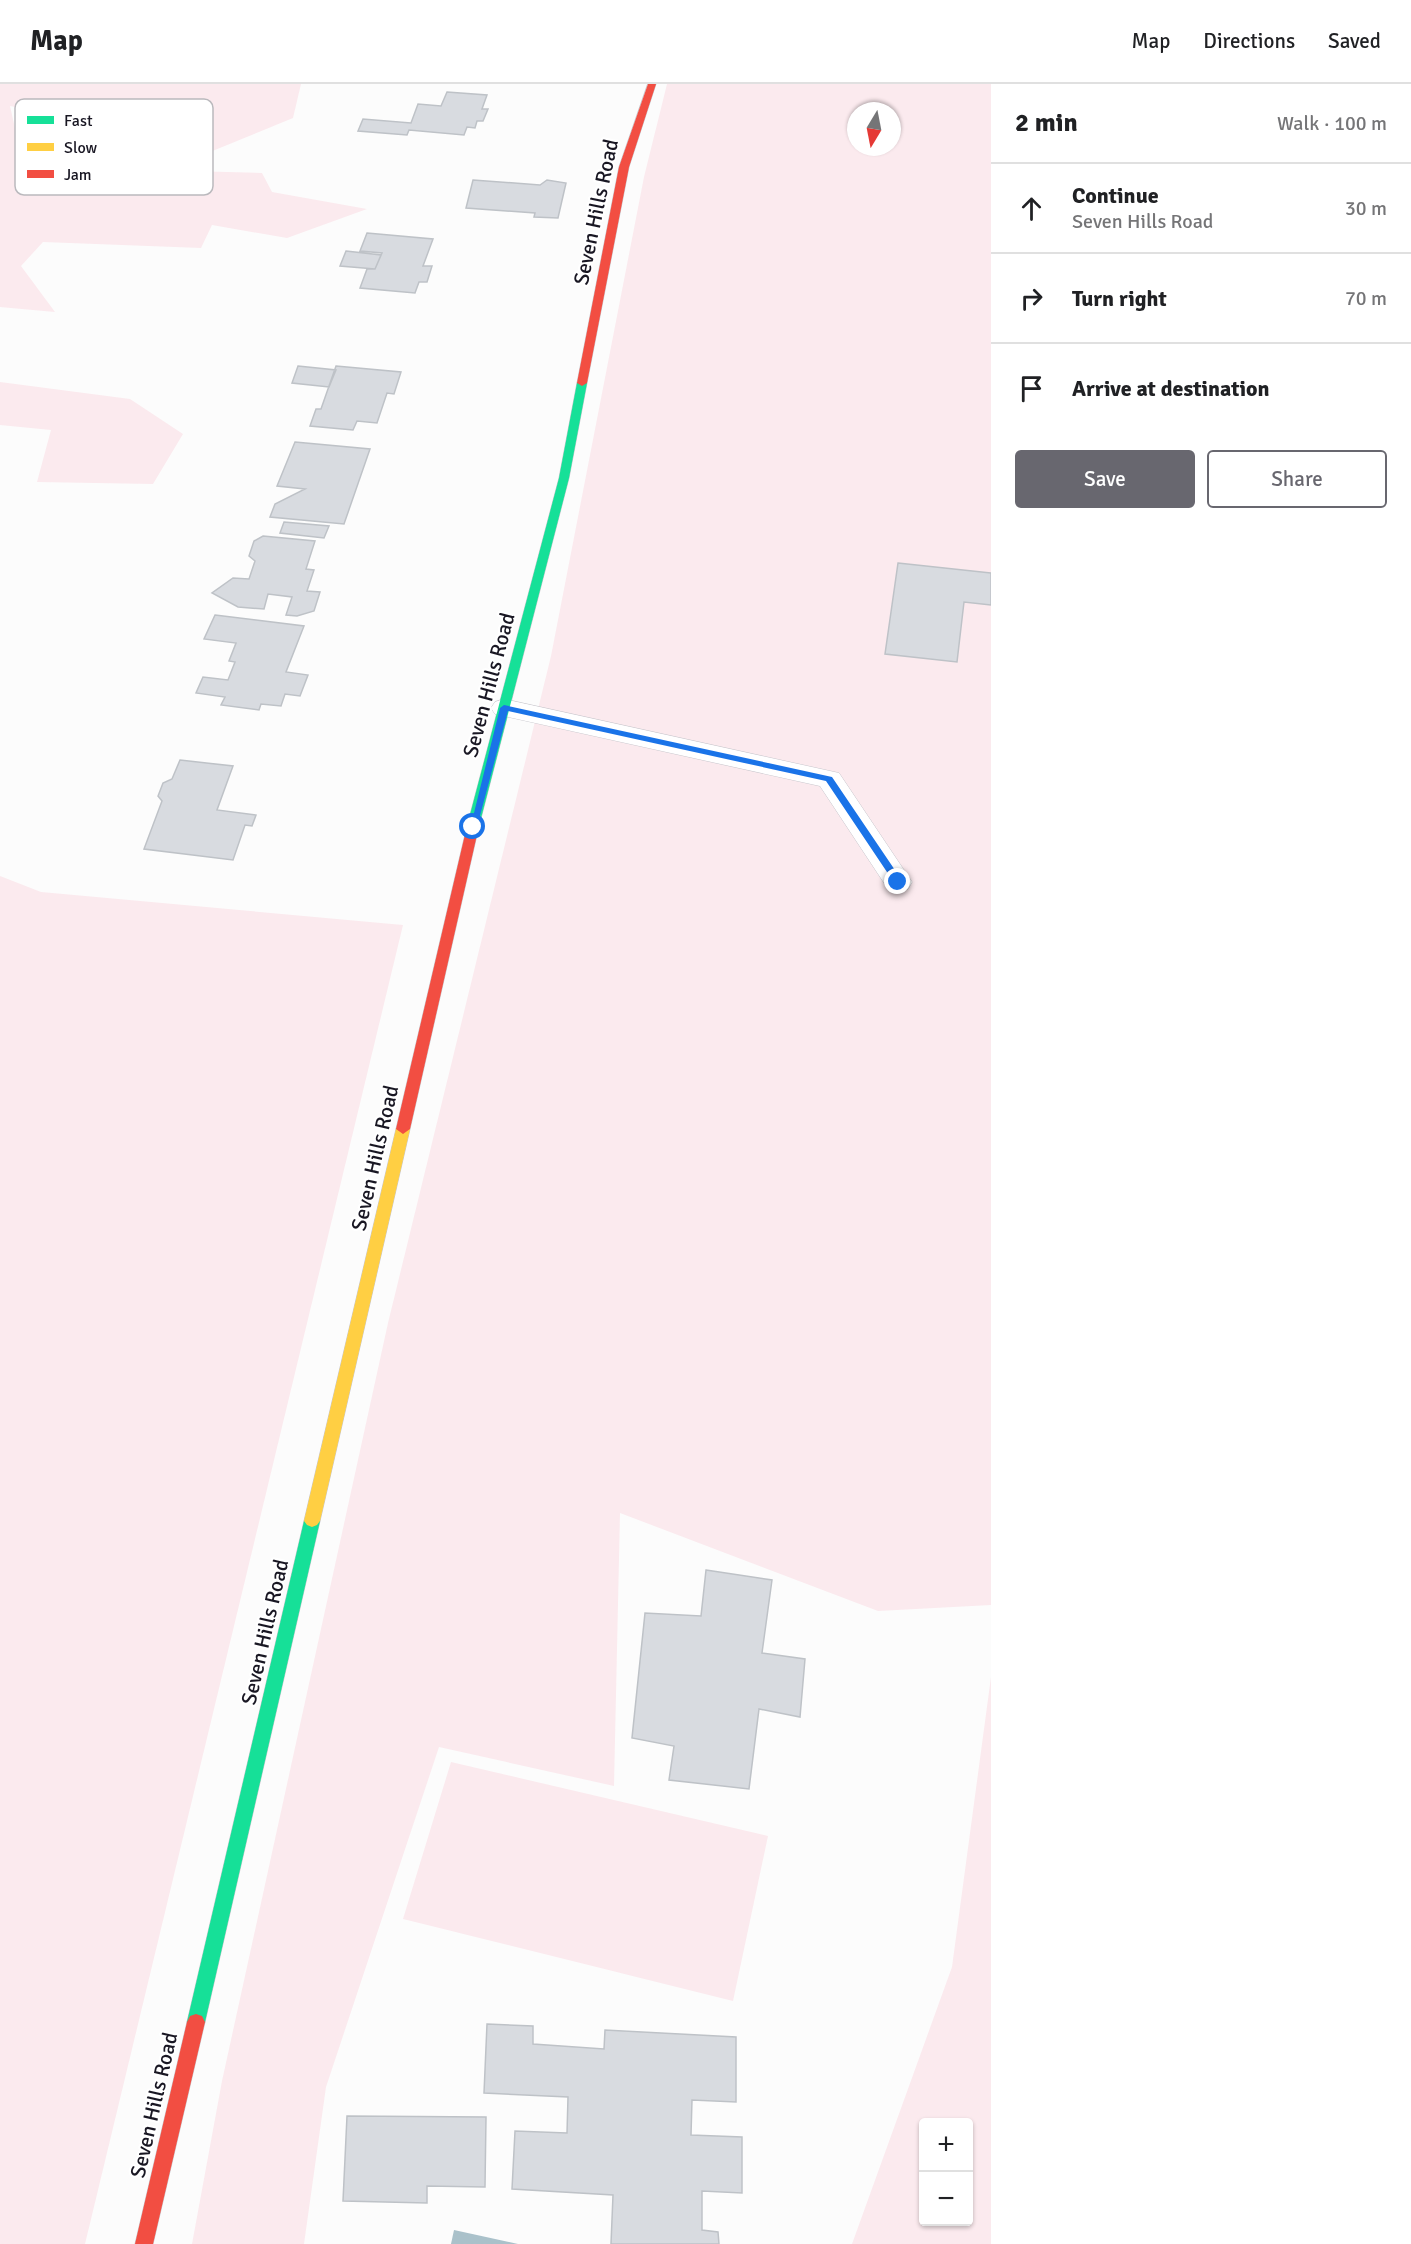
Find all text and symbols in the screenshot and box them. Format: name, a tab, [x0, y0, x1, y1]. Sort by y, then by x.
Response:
text: Map	[30, 24, 83, 58]
text: Map	[1132, 28, 1170, 54]
text: Directions	[1203, 28, 1295, 54]
text: Saved	[1328, 28, 1381, 54]
legend	[15, 99, 213, 195]
north arrow	[847, 102, 901, 156]
text: 2 min	[1015, 107, 1078, 139]
text: Fast	[64, 111, 93, 131]
text: Walk · 100 m	[1277, 111, 1387, 136]
street label: Seven Hills Road	[568, 137, 624, 287]
text: Slow	[64, 138, 98, 158]
text: Jam	[64, 165, 92, 185]
text: Continue	[1072, 182, 1159, 209]
icon: ahead	[1015, 192, 1048, 225]
text: 30 m	[1345, 196, 1387, 221]
text: Seven Hills Road	[1072, 209, 1213, 234]
icon: right	[1015, 282, 1048, 315]
text: Turn right	[1072, 285, 1167, 312]
text: 70 m	[1345, 286, 1387, 311]
icon: arrive	[1015, 372, 1048, 405]
text: Arrive at destination	[1072, 375, 1269, 402]
button: Save	[1015, 450, 1195, 508]
button: Share	[1207, 450, 1387, 508]
street label: Seven Hills Road	[457, 610, 521, 760]
route start	[459, 813, 485, 839]
route end	[884, 868, 910, 894]
street label: Seven Hills Road	[346, 1083, 404, 1233]
street label: Seven Hills Road	[236, 1557, 294, 1707]
street label: Seven Hills Road	[125, 2030, 183, 2180]
map controls	[919, 2118, 973, 2226]
button: +	[919, 2118, 973, 2172]
button: −	[919, 2172, 973, 2226]

